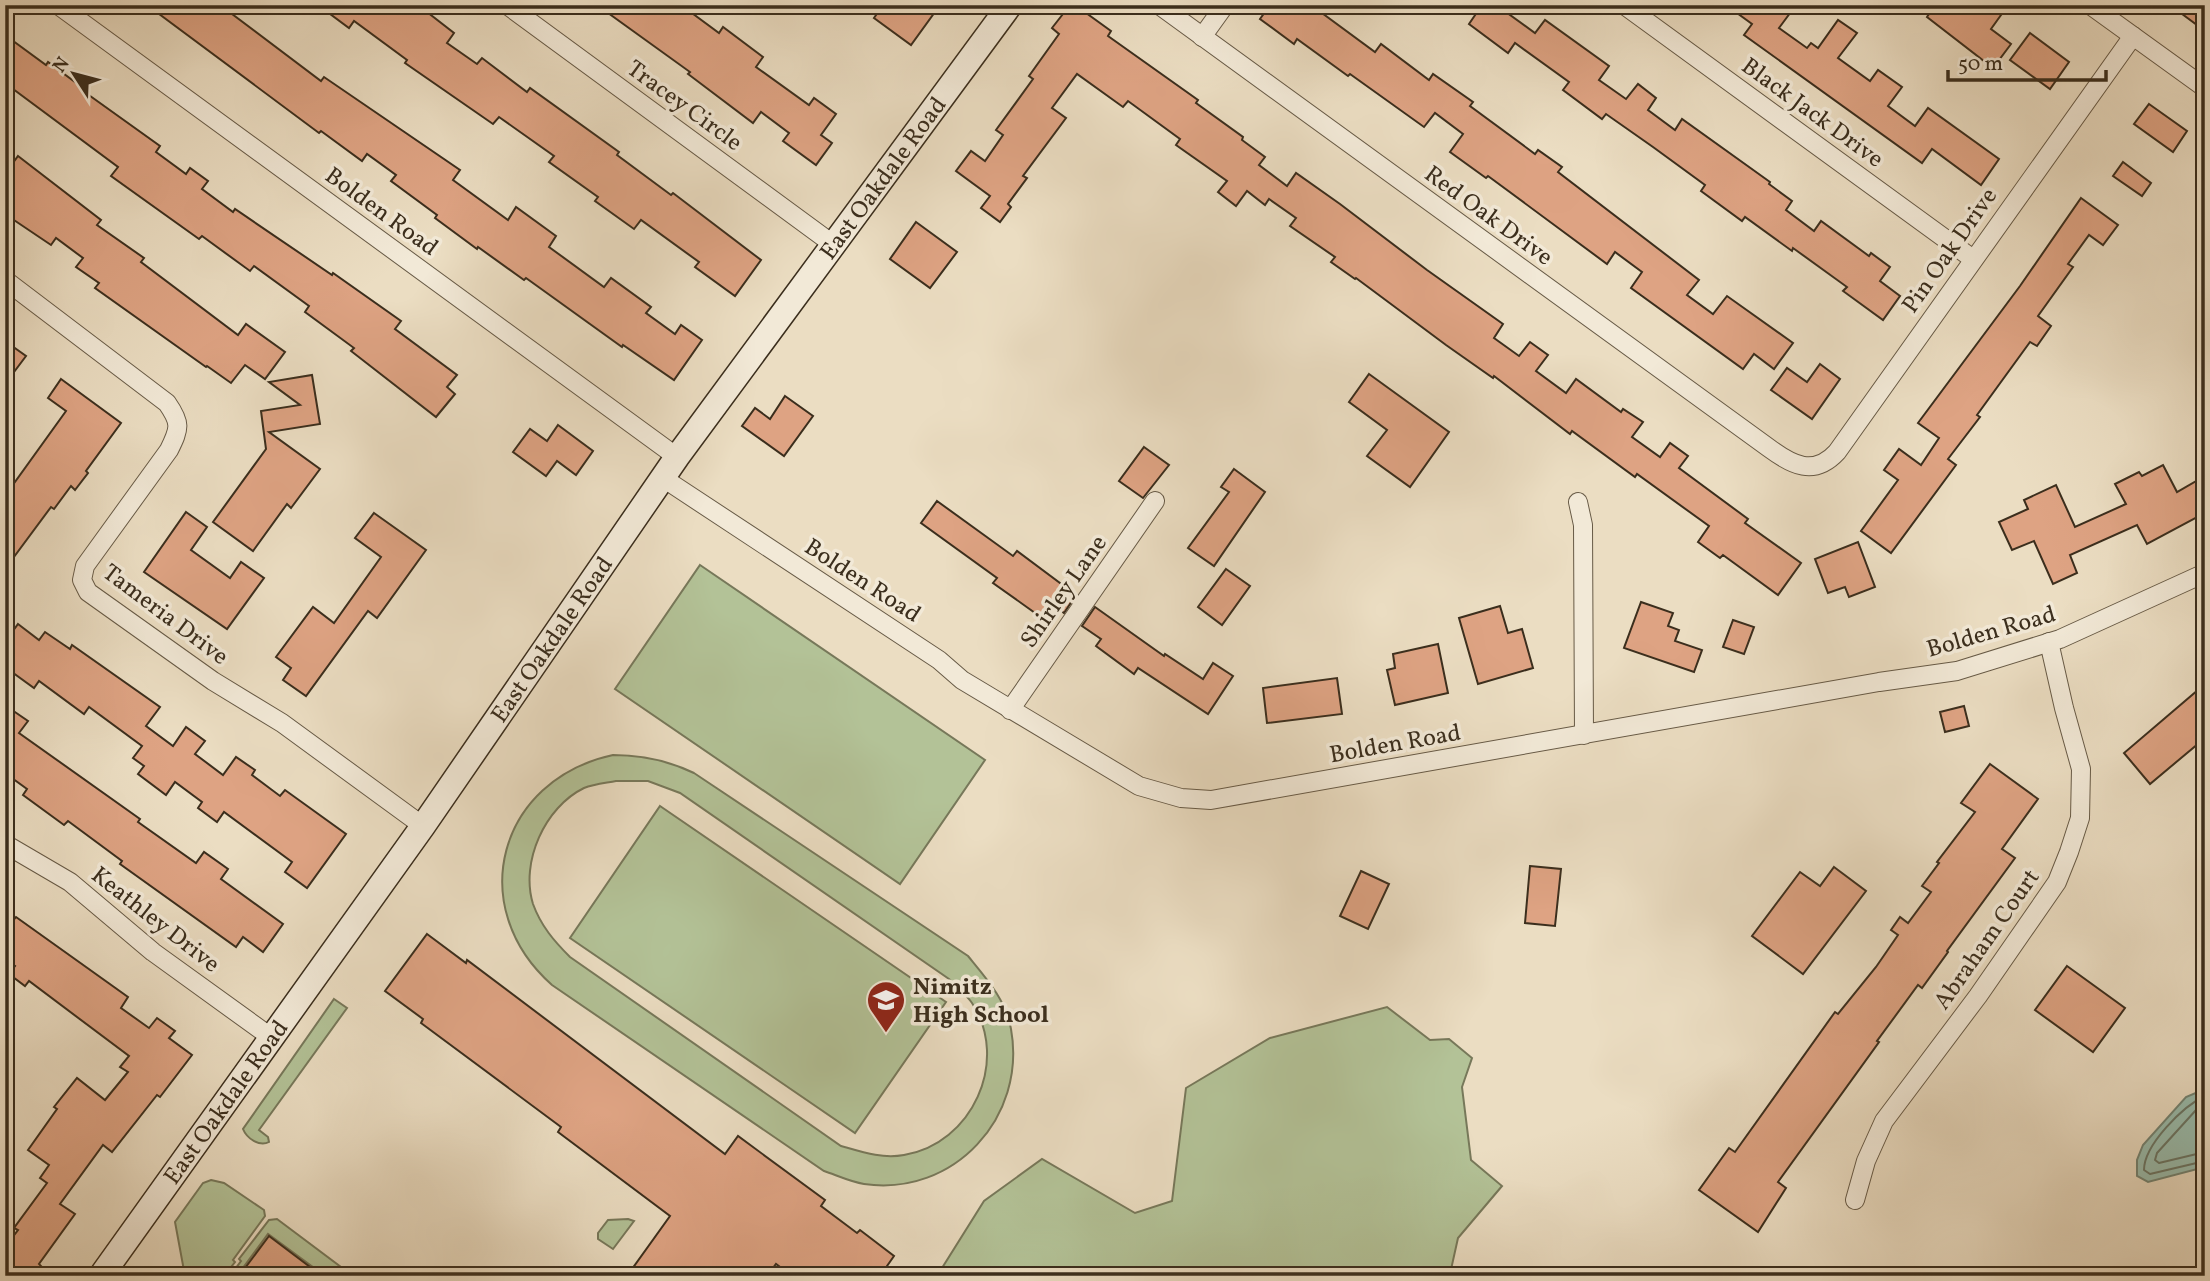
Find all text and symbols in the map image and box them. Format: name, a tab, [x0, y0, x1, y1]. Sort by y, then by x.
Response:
north arrow	[38, 38, 108, 108]
scale bar	[1948, 38, 2105, 82]
street label: Black Jack Drive	[1734, 50, 1890, 177]
text: 50 m	[1958, 50, 2003, 79]
text: N	[47, 52, 77, 78]
street label: Tracey Circle	[619, 53, 749, 160]
street label: East Oakdale Road	[813, 90, 956, 268]
street label: Red Oak Drive	[1416, 158, 1559, 275]
street label: Bolden Road	[317, 160, 445, 265]
street label: Pin Oak Drive	[1895, 181, 2007, 321]
street label: Shirley Lane	[1013, 529, 1116, 656]
street label: Bolden Road	[797, 531, 927, 632]
street label: East Oakdale Road	[484, 550, 623, 730]
street label: Tameria Drive	[95, 557, 235, 674]
street label: Bolden Road	[1923, 598, 2060, 668]
street label: Bolden Road	[1327, 717, 1464, 773]
street label: Keathley Drive	[83, 859, 226, 982]
street label: Abraham Court	[1926, 863, 2049, 1017]
place label: Nimitz High School	[913, 971, 1049, 1033]
school or university icon: Nimitz High School	[865, 979, 907, 1034]
street label: East Oakdale Road	[157, 1014, 298, 1192]

